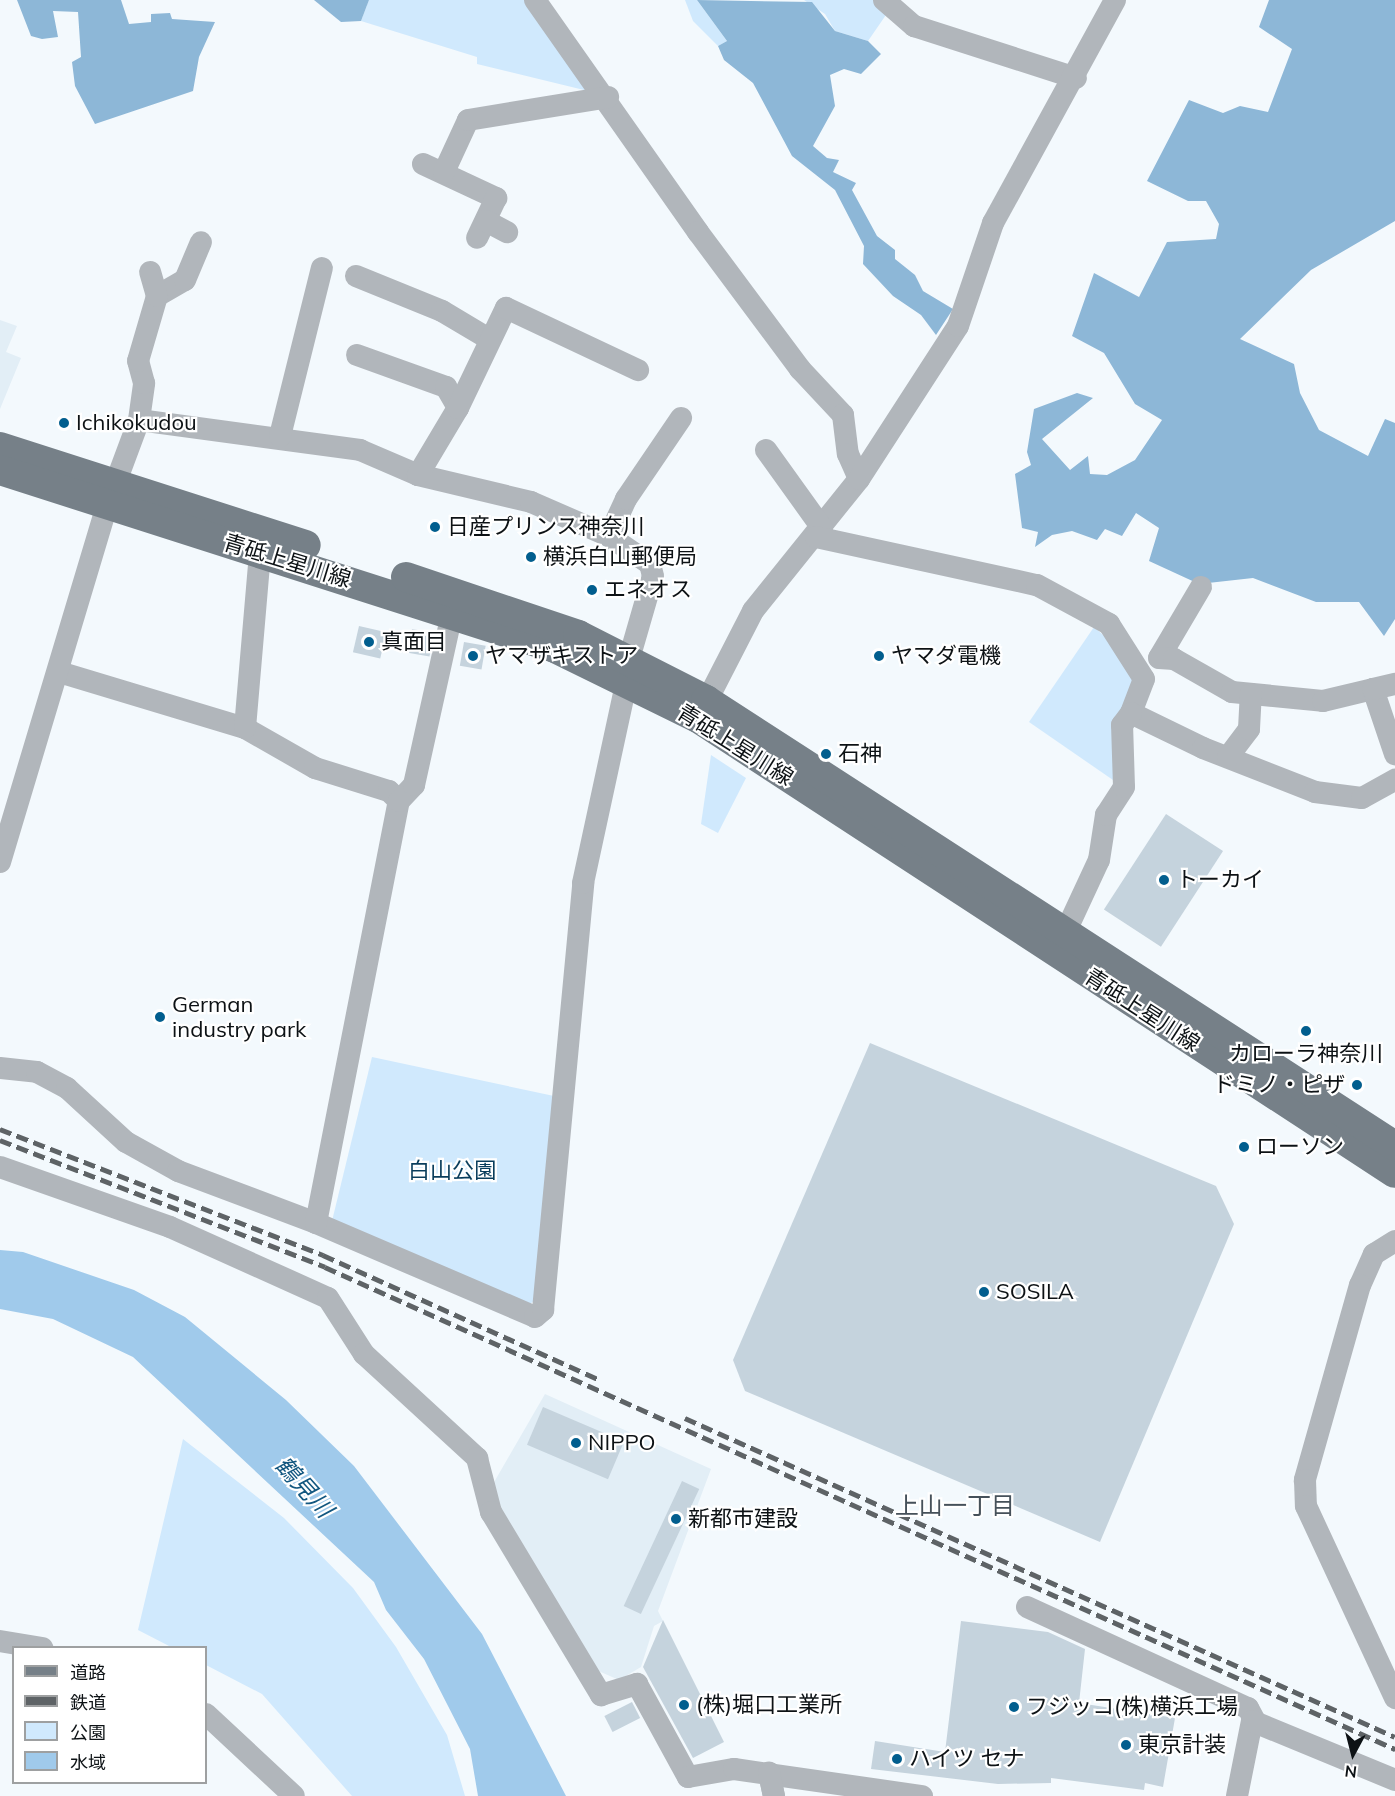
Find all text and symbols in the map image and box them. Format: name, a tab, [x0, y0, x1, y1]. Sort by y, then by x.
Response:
place label: Ichikokudou	[76, 410, 197, 436]
marker: Ichikokudou	[57, 416, 71, 430]
place label: 日産プリンス神奈川	[447, 514, 645, 540]
marker: 日産プリンス神奈川	[428, 520, 442, 534]
street label: 青砥上星川線	[220, 529, 354, 593]
place label: 横浜白山郵便局	[543, 544, 697, 570]
marker: 横浜白山郵便局	[524, 550, 538, 564]
place label: エネオス	[604, 577, 692, 603]
marker: エネオス	[585, 583, 599, 597]
place label: 真面目	[381, 629, 447, 655]
marker: 真面目	[362, 635, 376, 649]
place label: ヤマザキストア	[485, 643, 639, 669]
place label: ヤマダ電機	[891, 643, 1001, 669]
marker: ヤマザキストア	[466, 649, 480, 663]
marker: ヤマダ電機	[872, 649, 886, 663]
street label: 青砥上星川線	[672, 699, 798, 791]
place label: 石神	[838, 741, 882, 767]
marker: 石神	[819, 747, 833, 761]
place label: トーカイ	[1176, 867, 1264, 893]
marker: トーカイ	[1157, 873, 1171, 887]
street label: 青砥上星川線	[1079, 963, 1205, 1057]
place label: German industry park	[172, 991, 306, 1042]
marker: German industry park	[153, 1010, 167, 1024]
marker: カローラ神奈川	[1299, 1024, 1313, 1038]
place label: カローラ神奈川	[1229, 1041, 1383, 1067]
place label: ドミノ・ピザ	[1213, 1072, 1345, 1098]
marker: ドミノ・ピザ	[1350, 1078, 1364, 1092]
place label: ローソン	[1256, 1134, 1344, 1160]
marker: ローソン	[1237, 1140, 1251, 1154]
park label: 白山公園	[408, 1158, 496, 1184]
place label: SOSILA	[996, 1279, 1074, 1305]
marker: SOSILA	[977, 1285, 991, 1299]
place label: NIPPO	[588, 1430, 656, 1456]
marker: NIPPO	[569, 1436, 583, 1450]
water label: 鶴見川	[269, 1451, 339, 1523]
district label: 上山一丁目	[895, 1492, 1015, 1520]
place label: 新都市建設	[688, 1506, 798, 1532]
marker: 新都市建設	[669, 1512, 683, 1526]
legend	[12, 1646, 207, 1784]
text: 道路	[70, 1661, 106, 1684]
text: 鉄道	[70, 1691, 106, 1714]
place label: (株)堀口工業所	[696, 1692, 842, 1718]
place label: フジッコ(株)横浜工場	[1026, 1694, 1238, 1720]
marker: (株)堀口工業所	[677, 1698, 691, 1712]
marker: フジッコ(株)横浜工場	[1007, 1700, 1021, 1714]
text: 公園	[70, 1721, 106, 1744]
north arrow	[1323, 1724, 1383, 1784]
place label: 東京計装	[1138, 1732, 1226, 1758]
marker: 東京計装	[1119, 1738, 1133, 1752]
place label: ハイツ セナ	[909, 1746, 1025, 1772]
text: 水域	[70, 1751, 106, 1774]
marker: ハイツ セナ	[890, 1752, 904, 1766]
text: N	[1344, 1761, 1358, 1783]

